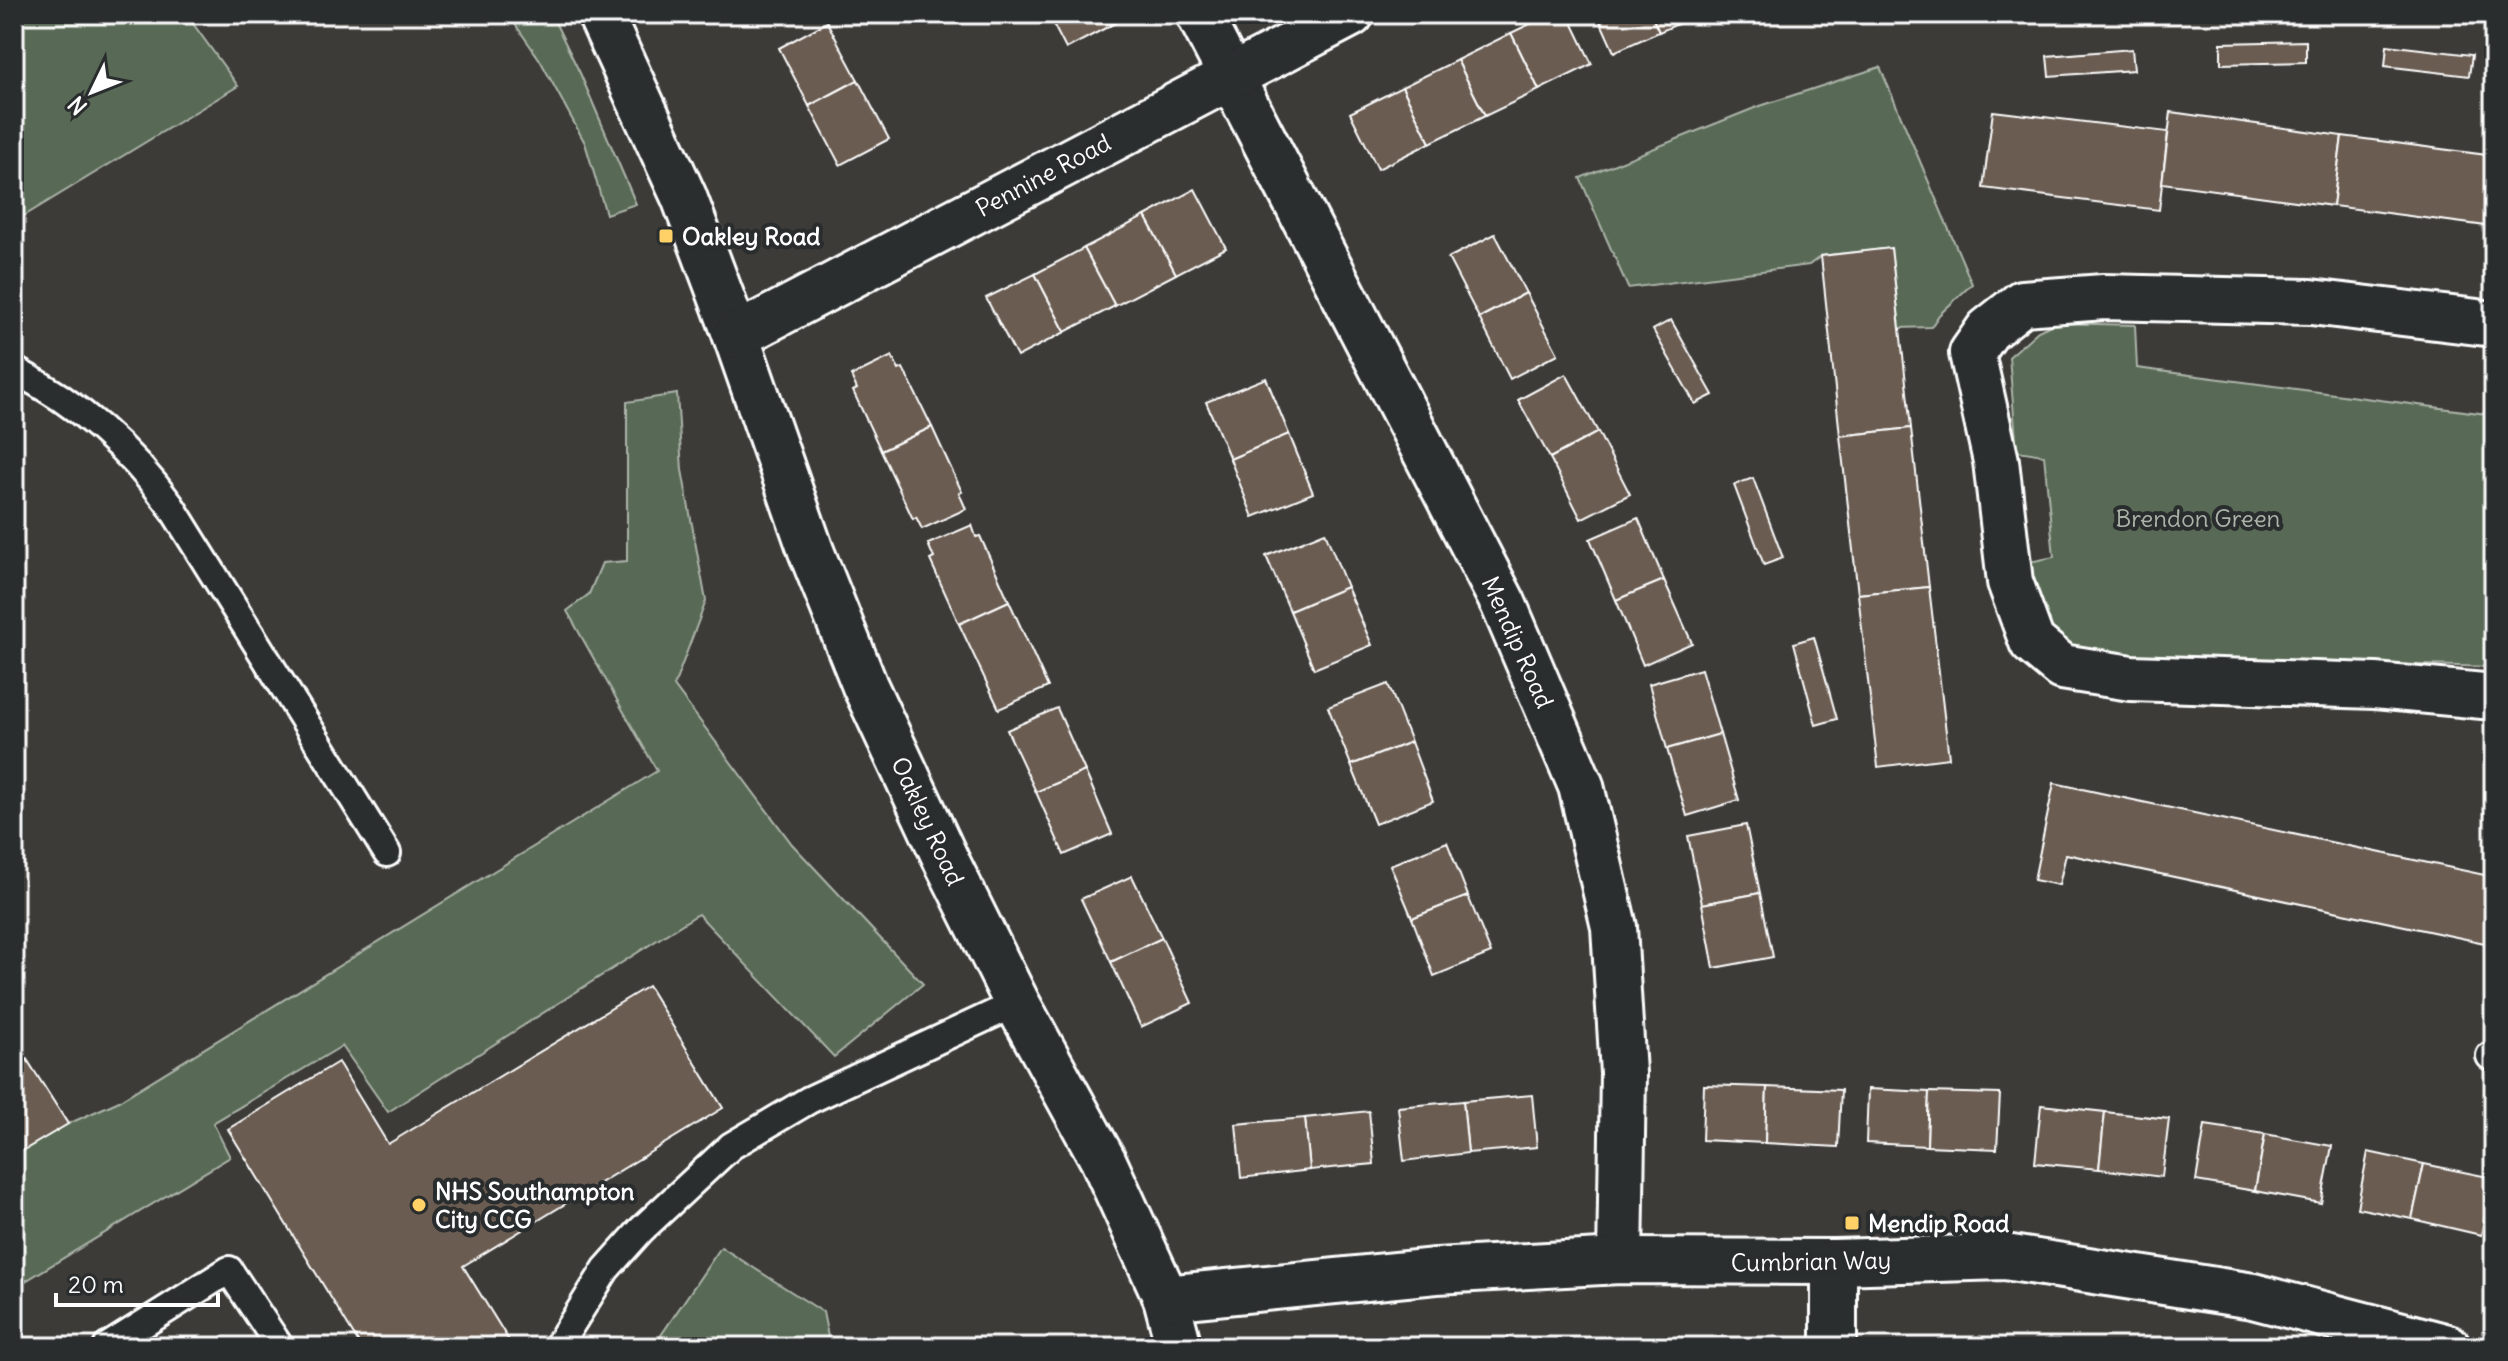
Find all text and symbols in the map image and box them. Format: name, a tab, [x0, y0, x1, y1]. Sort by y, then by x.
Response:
north arrow	[52, 52, 132, 132]
text: N	[62, 91, 93, 121]
street label: Pennine Road	[970, 127, 1116, 223]
place label: Oakley Road	[682, 221, 820, 251]
marker: Oakley Road	[657, 227, 675, 245]
park label: Brendon Green	[2116, 503, 2281, 533]
street label: Mendip Road	[1476, 571, 1560, 713]
street label: Oakley Road	[885, 752, 971, 890]
place label: NHS Southampton City CCG	[435, 1176, 634, 1234]
marker: NHS Southampton City CCG	[410, 1196, 428, 1214]
place label: Mendip Road	[1868, 1208, 2009, 1238]
marker: Mendip Road	[1843, 1214, 1861, 1232]
street label: Cumbrian Way	[1731, 1245, 1891, 1277]
scale bar	[56, 1257, 218, 1307]
text: 20 m	[68, 1269, 124, 1299]

